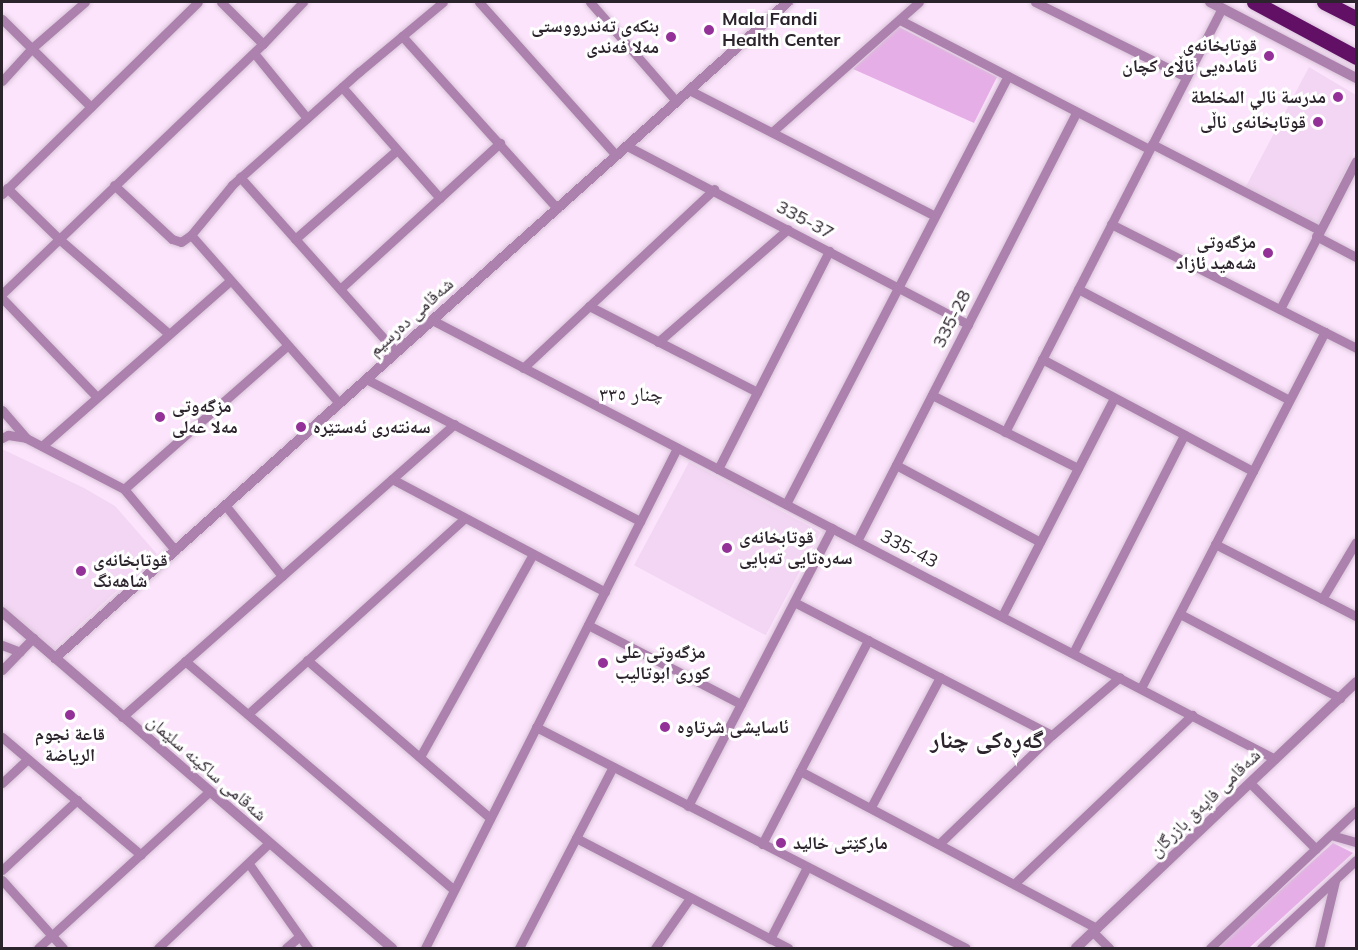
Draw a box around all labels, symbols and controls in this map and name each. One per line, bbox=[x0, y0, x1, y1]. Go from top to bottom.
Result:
place label: Mala Fandi Health Center bbox=[722, 9, 840, 52]
place label: بنکەی تەندرووستی مەلا فەندی bbox=[531, 16, 659, 58]
marker: Mala Fandi Health Center bbox=[700, 21, 718, 39]
marker: بنکەی تەندرووستی مەلا فەندی bbox=[664, 30, 678, 44]
place label: قوتابخانەی ئامادەیی ئاڵای کچان bbox=[1122, 35, 1257, 78]
marker: قوتابخانەی ئامادەیی ئاڵای کچان bbox=[1262, 49, 1276, 63]
place label: مدرسة نالي المخلطة bbox=[1191, 86, 1326, 108]
marker: مدرسة نالي المخلطة bbox=[1331, 90, 1345, 104]
place label: قوتابخانەی ناڵی bbox=[1200, 111, 1306, 133]
marker: قوتابخانەی ناڵی bbox=[1311, 115, 1325, 129]
street label: 335-37 bbox=[773, 196, 837, 244]
place label: مزگەوتی شەهید ئازاد bbox=[1176, 232, 1256, 274]
marker: مزگەوتی شەهید ئازاد bbox=[1261, 246, 1275, 260]
street label: شەقامی دەرسیم bbox=[364, 273, 458, 361]
street label: 335-28 bbox=[928, 287, 976, 351]
district label: چنار ٣٣٥ bbox=[599, 381, 663, 405]
place label: مزگەوتی مەلا عەلی bbox=[172, 396, 238, 438]
marker: مزگەوتی مەلا عەلی bbox=[153, 410, 167, 424]
place label: سەنتەری ئەستێرە bbox=[313, 416, 431, 438]
marker: سەنتەری ئەستێرە bbox=[294, 420, 308, 434]
street label: 335-43 bbox=[877, 525, 941, 573]
place label: قوتابخانەی سەرەتایی تەبایی bbox=[739, 527, 853, 570]
marker: قوتابخانەی سەرەتایی تەبایی bbox=[720, 541, 734, 555]
place label: قوتابخانەى شاهەنگ bbox=[93, 550, 168, 592]
marker: قوتابخانەى شاهەنگ bbox=[74, 564, 88, 578]
place label: مزگەوتی علی کوری ابوتالیب bbox=[615, 642, 710, 684]
marker: مزگەوتی علی کوری ابوتالیب bbox=[596, 656, 610, 670]
marker: قاعة نجوم الرياضة bbox=[63, 708, 77, 722]
street label: شەقامی ساکینە سلێمان bbox=[143, 710, 271, 826]
place label: ئاسایشی شرتاوە bbox=[677, 716, 789, 738]
marker: ئاسایشی شرتاوە bbox=[658, 720, 672, 734]
place label: قاعة نجوم الرياضة bbox=[35, 724, 105, 766]
district label: گەڕەکی چنار bbox=[930, 726, 1044, 754]
street label: شەقامی فایەق بازرگان bbox=[1145, 744, 1265, 862]
place label: مارکێتی خالید bbox=[793, 832, 888, 854]
marker: مارکێتی خالید bbox=[774, 836, 788, 850]

